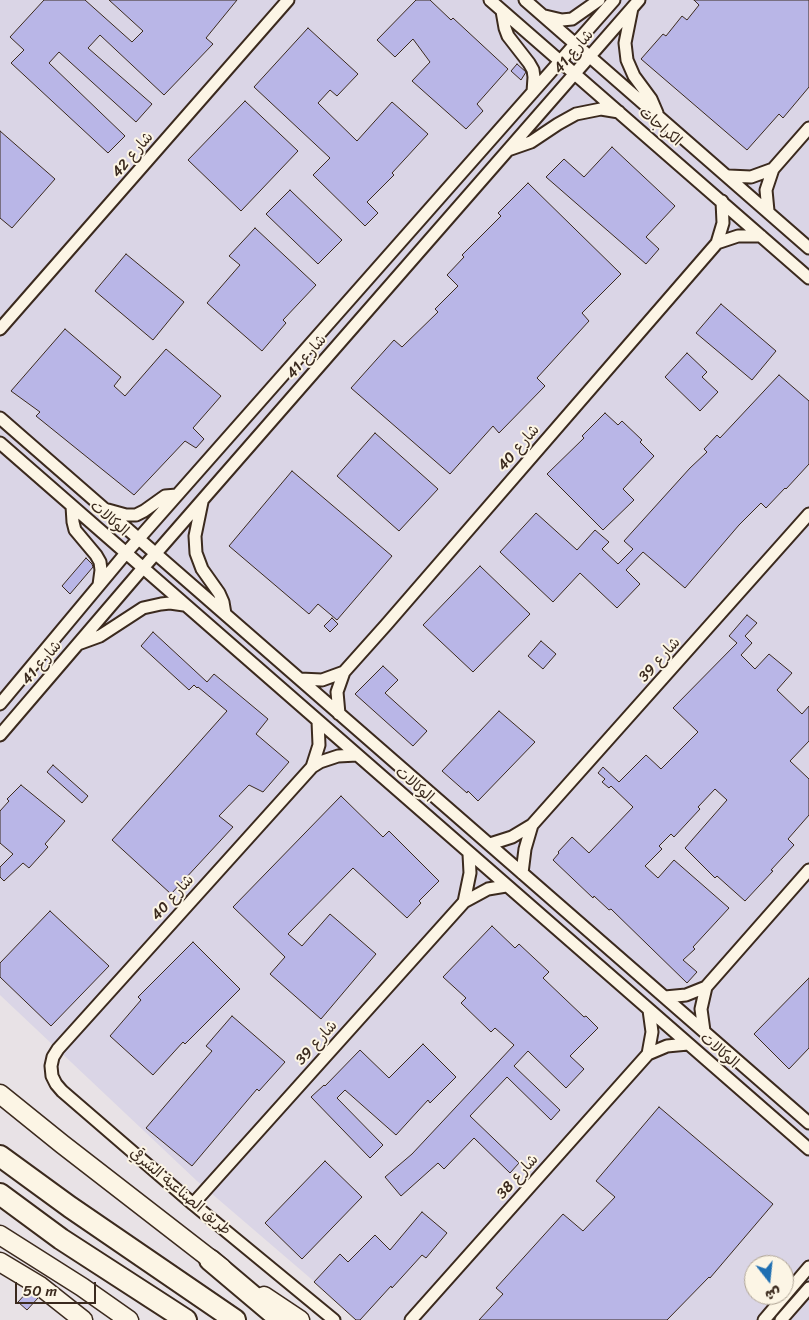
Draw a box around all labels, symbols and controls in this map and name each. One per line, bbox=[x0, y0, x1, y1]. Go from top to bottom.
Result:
street label: شارع 41 bbox=[550, 26, 598, 78]
street label: الكراجات bbox=[635, 104, 685, 150]
street label: شارع 42 bbox=[108, 129, 158, 181]
street label: شارع 41 bbox=[283, 331, 331, 383]
street label: شارع 40 bbox=[494, 421, 544, 475]
street label: الوكالات bbox=[86, 497, 132, 541]
street label: شارع 39 bbox=[635, 634, 685, 686]
street label: شارع 41 bbox=[18, 637, 66, 689]
street label: الوكالات bbox=[391, 763, 437, 807]
street label: شارع 40 bbox=[148, 871, 198, 925]
street label: شارع 39 bbox=[292, 1017, 342, 1069]
street label: الوكالات bbox=[696, 1029, 742, 1073]
street label: طريق الصناعية الشرقي bbox=[126, 1144, 234, 1240]
street label: شارع 38 bbox=[493, 1151, 543, 1203]
north arrow bbox=[744, 1255, 794, 1305]
scale bar bbox=[18, 1272, 99, 1304]
text: 50 m bbox=[23, 1278, 57, 1304]
text: ش bbox=[762, 1280, 784, 1308]

